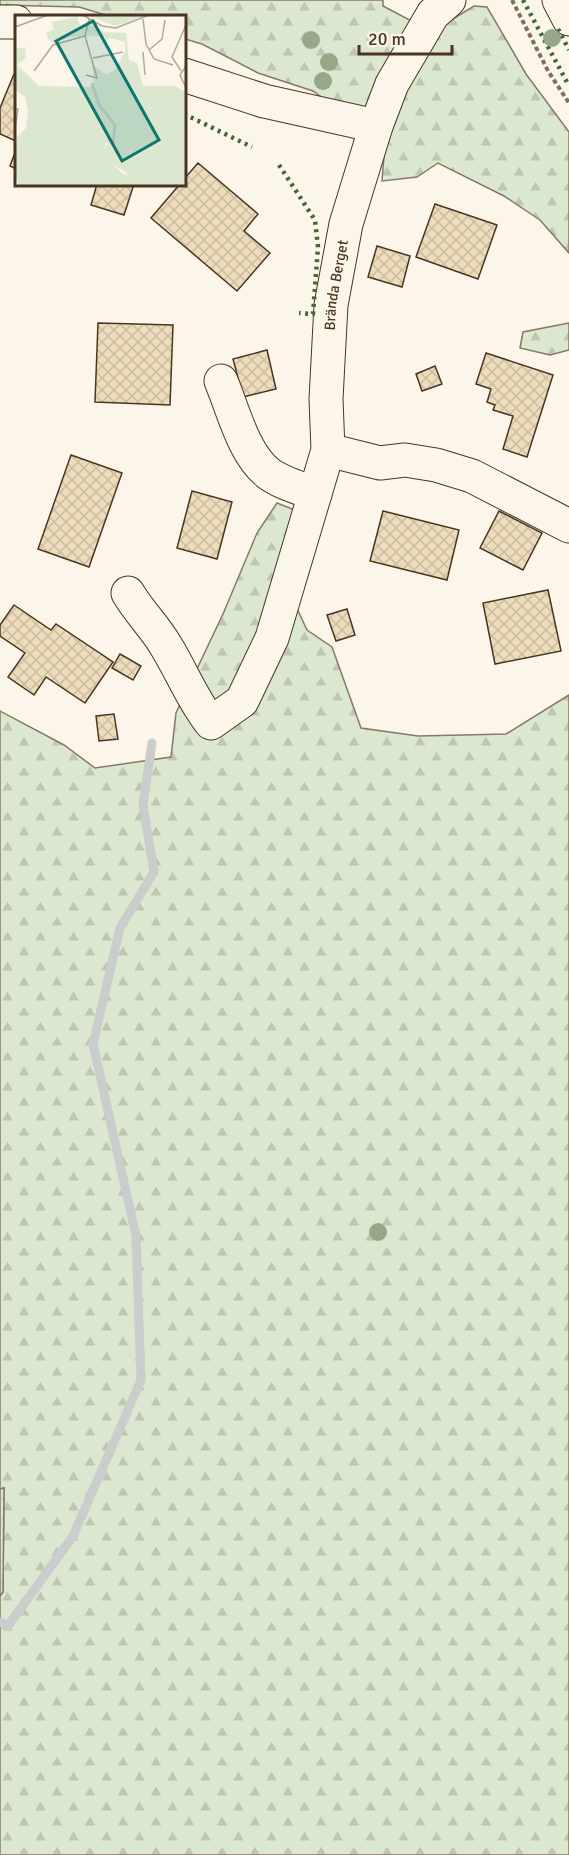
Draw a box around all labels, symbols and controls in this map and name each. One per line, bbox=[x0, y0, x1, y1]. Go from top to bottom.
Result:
inset map bbox=[15, 15, 186, 186]
scale bar bbox=[359, 18, 452, 56]
text: 20 m bbox=[368, 28, 406, 50]
street label: Brända Berget bbox=[321, 238, 352, 331]

